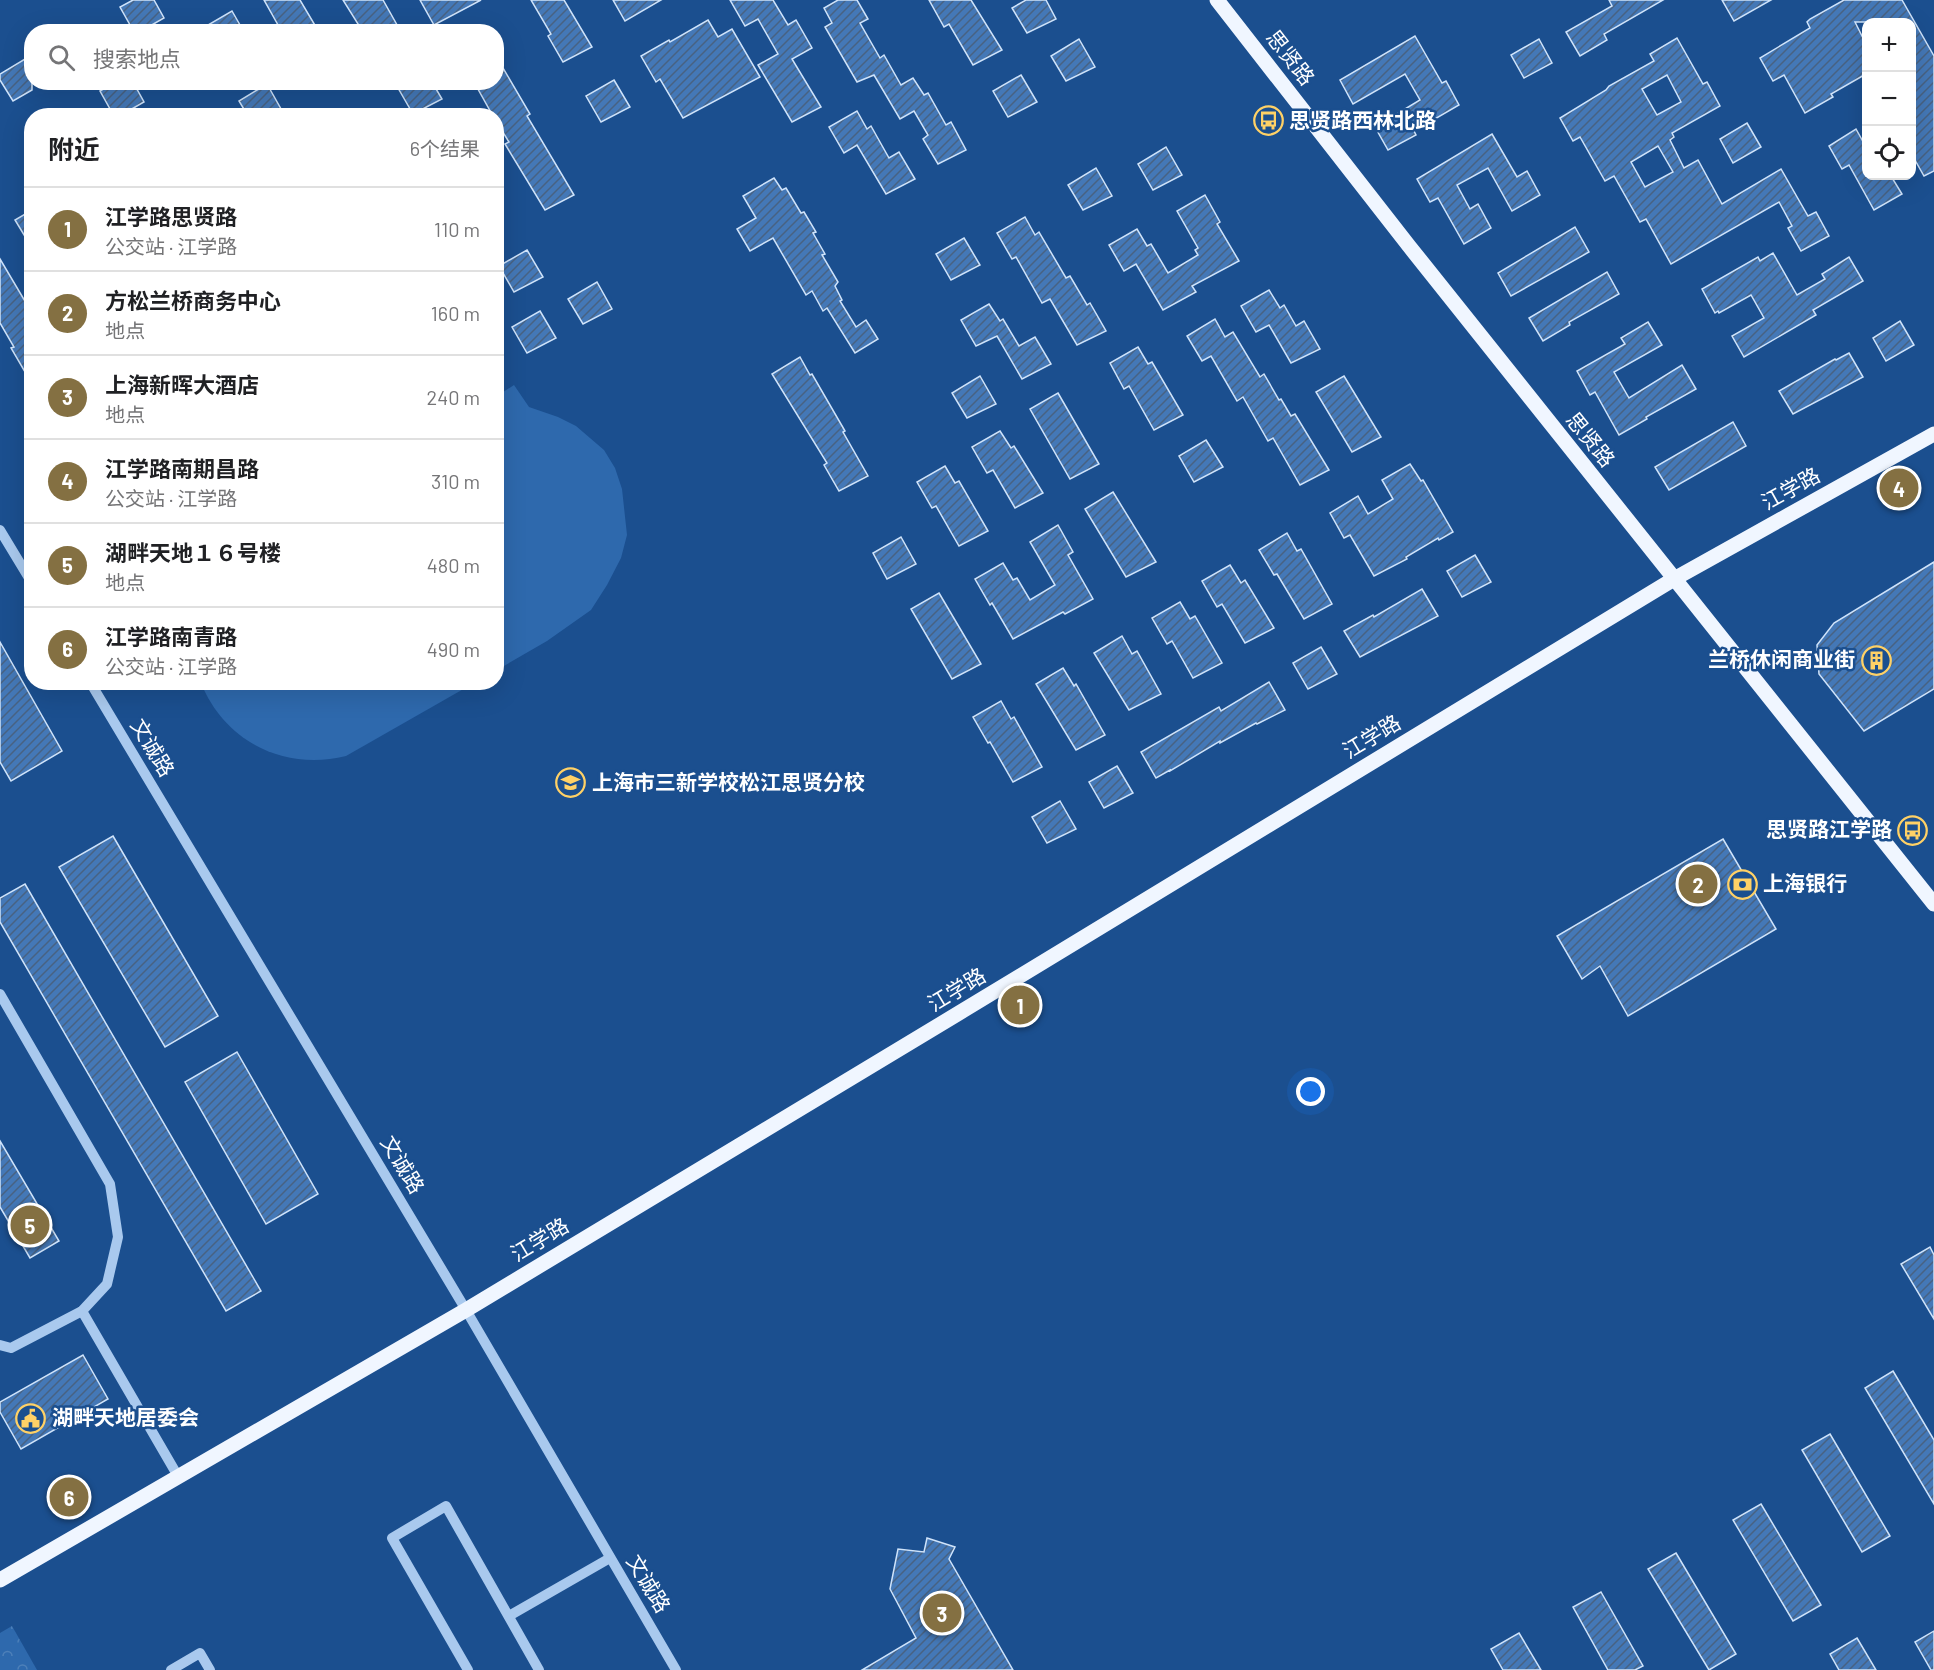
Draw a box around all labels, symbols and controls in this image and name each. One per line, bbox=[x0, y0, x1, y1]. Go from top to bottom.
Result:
map controls bbox=[1862, 18, 1916, 180]
button: + bbox=[1862, 18, 1916, 72]
search box bbox=[24, 24, 504, 90]
street label: 思贤路 bbox=[1262, 25, 1320, 90]
icon: search bbox=[45, 41, 78, 74]
text: 搜索地点 bbox=[93, 45, 181, 71]
button: − bbox=[1862, 72, 1916, 126]
bus stop icon: 思贤路西林北路 bbox=[1252, 105, 1284, 137]
place label: 思贤路西林北路 bbox=[1289, 107, 1436, 132]
button: locate bbox=[1862, 126, 1916, 180]
text: 附近 bbox=[48, 133, 100, 164]
text: 6个结果 bbox=[410, 136, 480, 160]
text: 江学路思贤路 bbox=[105, 203, 237, 229]
text: 1 bbox=[64, 217, 71, 241]
text: 110 m bbox=[434, 217, 480, 241]
text: 公交站 · 江学路 bbox=[105, 234, 237, 258]
text: 方松兰桥商务中心 bbox=[105, 287, 281, 313]
text: 2 bbox=[62, 301, 73, 325]
text: 160 m bbox=[431, 301, 480, 325]
text: 地点 bbox=[105, 318, 145, 342]
text: 上海新晖大酒店 bbox=[105, 371, 259, 397]
text: 3 bbox=[62, 385, 73, 409]
text: 240 m bbox=[426, 385, 480, 409]
text: 地点 bbox=[105, 402, 145, 426]
street label: 思贤路 bbox=[1562, 407, 1621, 471]
text: 江学路南期昌路 bbox=[105, 455, 259, 481]
street label: 江学路 bbox=[1757, 461, 1824, 514]
pin: 4 bbox=[1880, 466, 1918, 510]
text: 4 bbox=[61, 469, 74, 493]
text: 310 m bbox=[431, 469, 480, 493]
text: 公交站 · 江学路 bbox=[105, 486, 237, 510]
text: 湖畔天地１６号楼 bbox=[105, 539, 281, 565]
text: 5 bbox=[62, 553, 73, 577]
text: 480 m bbox=[427, 553, 480, 577]
text: 地点 bbox=[105, 570, 145, 594]
text: 江学路南青路 bbox=[105, 623, 237, 649]
text: 6 bbox=[62, 637, 73, 661]
text: 490 m bbox=[427, 637, 480, 661]
building icon: 兰桥休闲商业街 bbox=[1860, 644, 1892, 676]
place label: 兰桥休闲商业街 bbox=[1708, 646, 1855, 671]
text: 公交站 · 江学路 bbox=[105, 654, 237, 678]
street label: 江学路 bbox=[1338, 709, 1405, 763]
street label: 文诚路 bbox=[126, 714, 180, 781]
school or university icon: 上海市三新学校松江思贤分校 bbox=[555, 767, 587, 799]
place label: 上海市三新学校松江思贤分校 bbox=[592, 769, 865, 794]
bus stop icon: 思贤路江学路 bbox=[1897, 814, 1929, 846]
place label: 思贤路江学路 bbox=[1766, 816, 1892, 841]
pin: 2 bbox=[1678, 862, 1718, 906]
bank icon: 上海银行 bbox=[1726, 868, 1758, 900]
place label: 上海银行 bbox=[1763, 870, 1847, 895]
street label: 江学路 bbox=[923, 962, 990, 1016]
pin: 1 bbox=[1000, 982, 1040, 1028]
your location bbox=[1296, 1077, 1325, 1106]
street label: 文诚路 bbox=[376, 1131, 430, 1198]
pin: 5 bbox=[10, 1202, 50, 1248]
street label: 江学路 bbox=[506, 1212, 573, 1266]
public building icon: 湖畔天地居委会 bbox=[15, 1402, 47, 1434]
place label: 湖畔天地居委会 bbox=[52, 1404, 199, 1429]
pin: 6 bbox=[50, 1474, 88, 1520]
street label: 文诚路 bbox=[622, 1550, 676, 1617]
pin: 3 bbox=[922, 1590, 962, 1636]

